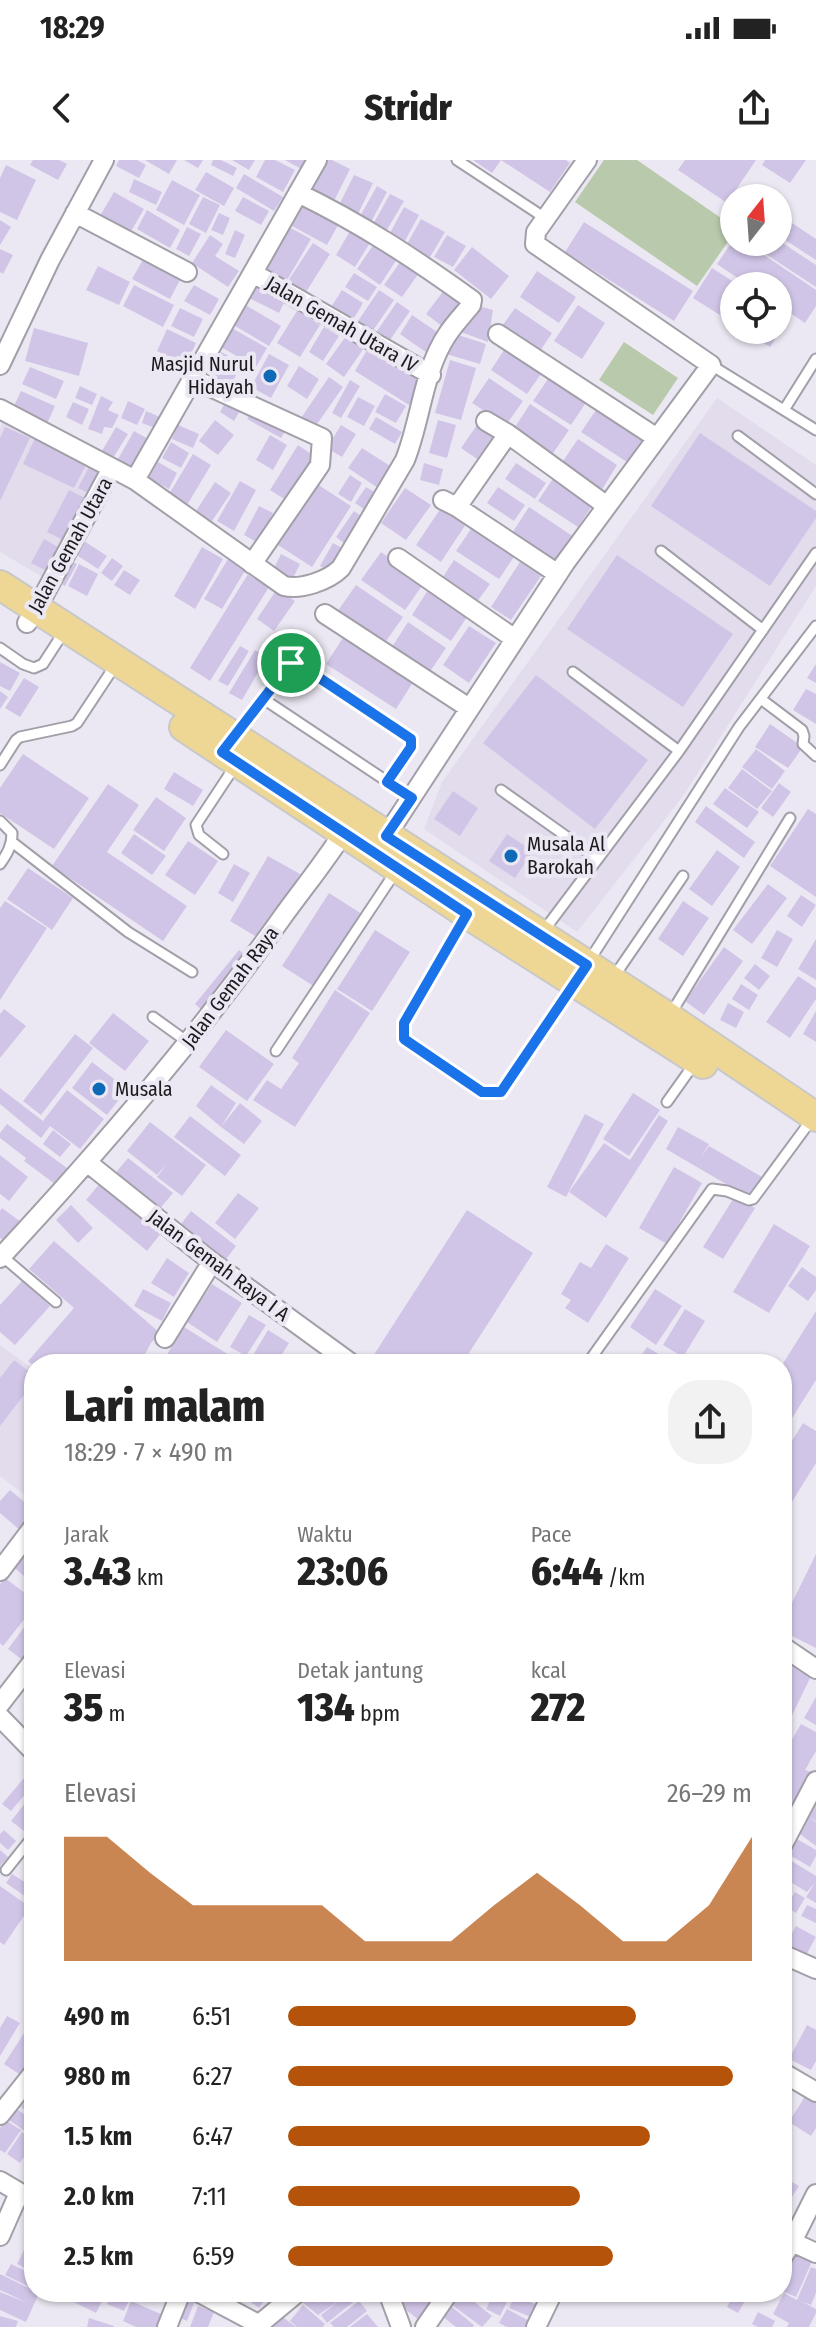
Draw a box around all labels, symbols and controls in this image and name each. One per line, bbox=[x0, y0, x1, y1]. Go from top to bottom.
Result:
text: 18:29 bbox=[40, 10, 105, 46]
icon: back bbox=[40, 86, 84, 130]
text: Stridr bbox=[364, 86, 452, 130]
icon: share bbox=[732, 86, 776, 130]
north arrow bbox=[720, 184, 792, 256]
map controls bbox=[720, 184, 792, 344]
street label: Jalan Gemah Utara IV bbox=[262, 271, 423, 378]
button: locate bbox=[720, 272, 792, 344]
place label: Masjid Nurul Hidayah bbox=[151, 352, 254, 399]
marker: Masjid Nurul Hidayah bbox=[261, 367, 279, 385]
street label: Jalan Gemah Utara bbox=[23, 473, 117, 617]
pin bbox=[257, 629, 325, 697]
icon: arrive bbox=[269, 641, 313, 685]
place label: Musala Al Barokah bbox=[527, 832, 605, 879]
marker: Musala Al Barokah bbox=[502, 847, 520, 865]
street label: Jalan Gemah Raya bbox=[177, 922, 283, 1052]
place label: Musala bbox=[115, 1077, 173, 1101]
marker: Musala bbox=[90, 1080, 108, 1098]
street label: Jalan Gemah Raya I A bbox=[144, 1204, 295, 1326]
text: Lari malam bbox=[64, 1380, 265, 1433]
button: share bbox=[668, 1380, 752, 1464]
text: 18:29 · 7 × 490 m bbox=[64, 1437, 233, 1468]
text: Jarak bbox=[64, 1521, 109, 1548]
text: Waktu bbox=[297, 1521, 353, 1548]
text: Pace bbox=[531, 1521, 572, 1548]
text: 3.43 bbox=[64, 1548, 131, 1596]
text: 23:06 bbox=[297, 1548, 388, 1596]
text: 6:44 bbox=[531, 1548, 603, 1596]
text: km bbox=[131, 1564, 164, 1591]
text: /km bbox=[603, 1564, 646, 1591]
text: Elevasi bbox=[64, 1657, 126, 1684]
text: Detak jantung bbox=[297, 1657, 423, 1684]
text: kcal bbox=[531, 1657, 566, 1684]
text: 35 bbox=[64, 1684, 103, 1732]
text: 134 bbox=[297, 1684, 355, 1732]
text: 272 bbox=[531, 1684, 585, 1732]
text: m bbox=[103, 1700, 125, 1727]
text: bpm bbox=[355, 1700, 400, 1727]
text: Elevasi bbox=[64, 1778, 137, 1809]
text: 26–29 m bbox=[667, 1778, 752, 1809]
text: 490 m bbox=[64, 2001, 130, 2032]
text: 6:51 bbox=[192, 2001, 231, 2032]
text: 980 m bbox=[64, 2061, 131, 2092]
text: 6:27 bbox=[192, 2061, 232, 2092]
text: 1.5 km bbox=[64, 2121, 132, 2152]
text: 6:47 bbox=[192, 2121, 233, 2152]
text: 2.0 km bbox=[64, 2181, 134, 2212]
text: 7:11 bbox=[192, 2181, 227, 2212]
text: 2.5 km bbox=[64, 2241, 134, 2272]
text: 6:59 bbox=[192, 2241, 235, 2272]

